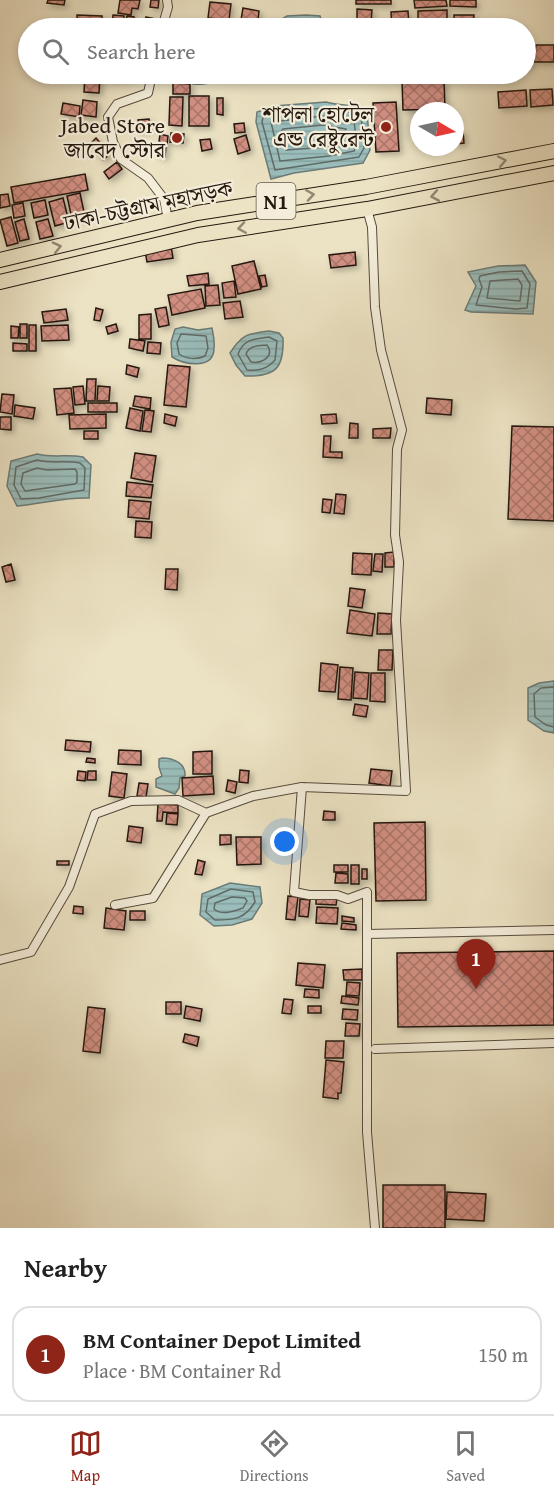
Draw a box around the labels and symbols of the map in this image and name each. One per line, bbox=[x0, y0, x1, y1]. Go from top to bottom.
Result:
place label: শাপলা হোটেল এন্ড রেষ্টুরেন্ট bbox=[262, 98, 375, 155]
north arrow bbox=[410, 102, 464, 156]
place label: Jabed Store জাবেদ স্টোর bbox=[58, 109, 166, 166]
marker: শাপলা হোটেল এন্ড রেষ্টুরেন্ট bbox=[379, 120, 393, 134]
marker: Jabed Store জাবেদ স্টোর bbox=[170, 131, 184, 145]
one-way arrow bbox=[496, 156, 506, 169]
street label: ঢাকা-চট্টগ্রাম মহাসড়ক bbox=[60, 171, 237, 239]
road number: N1 bbox=[256, 183, 296, 219]
one-way arrow bbox=[430, 189, 440, 202]
one-way arrow bbox=[305, 190, 314, 202]
one-way arrow bbox=[238, 221, 248, 234]
one-way arrow bbox=[52, 241, 62, 254]
your location bbox=[270, 827, 299, 856]
pin: 1 bbox=[456, 940, 496, 989]

